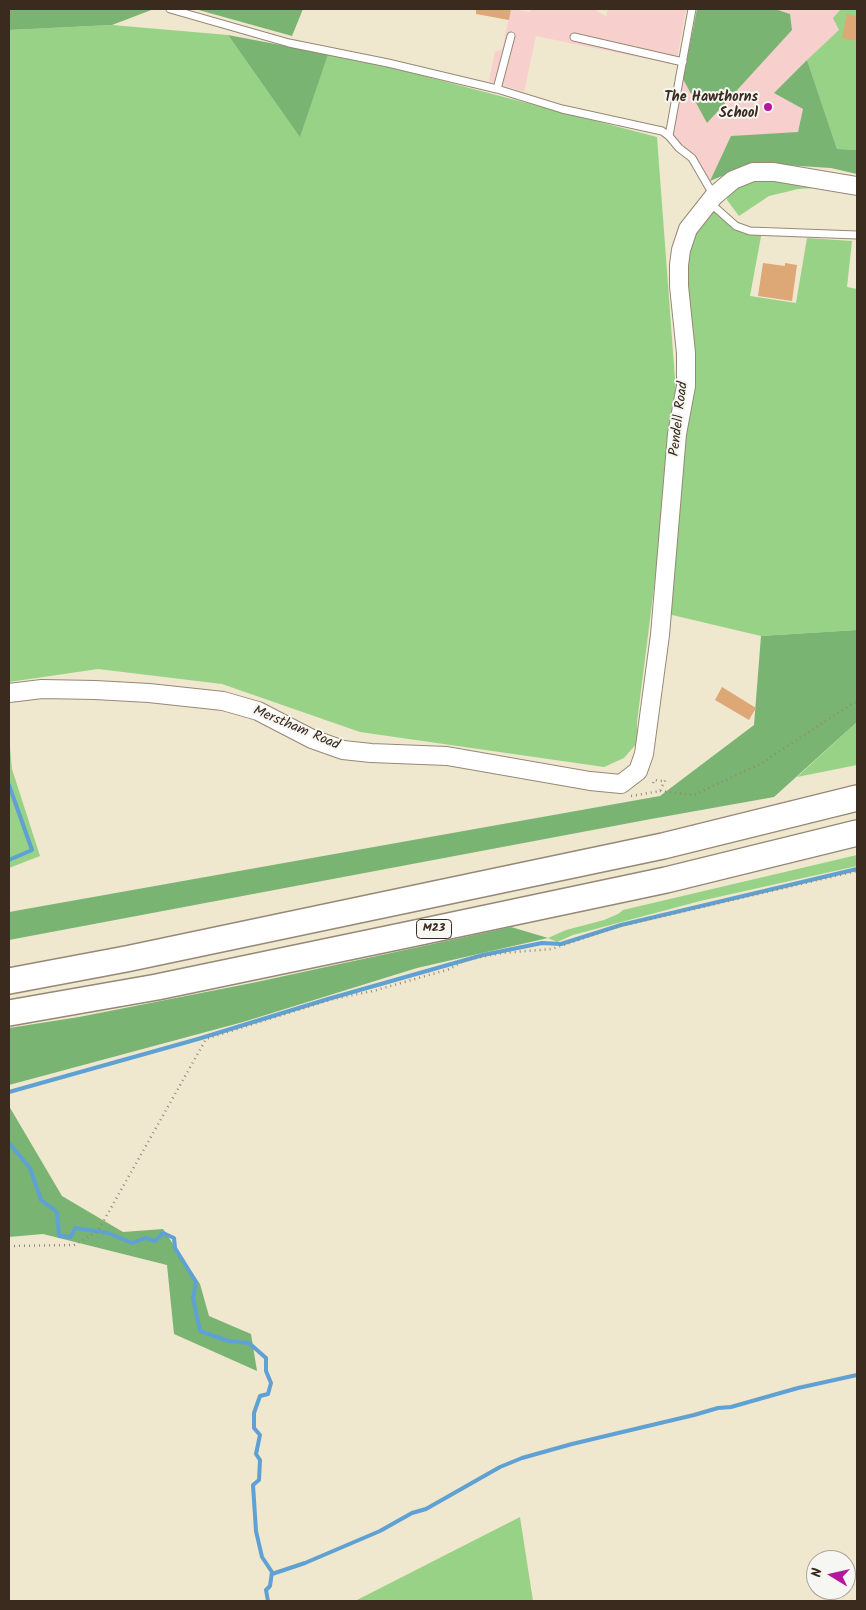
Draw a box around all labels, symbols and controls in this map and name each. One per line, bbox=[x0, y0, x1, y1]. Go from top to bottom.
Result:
place label: The Hawthorns School bbox=[664, 91, 758, 124]
marker: The Hawthorns School bbox=[762, 101, 774, 113]
street label: Pendell Road bbox=[667, 381, 693, 457]
street label: Merstham Road bbox=[250, 703, 342, 755]
road number: M23 bbox=[416, 920, 452, 939]
north arrow bbox=[806, 1550, 856, 1600]
text: N bbox=[806, 1567, 829, 1579]

